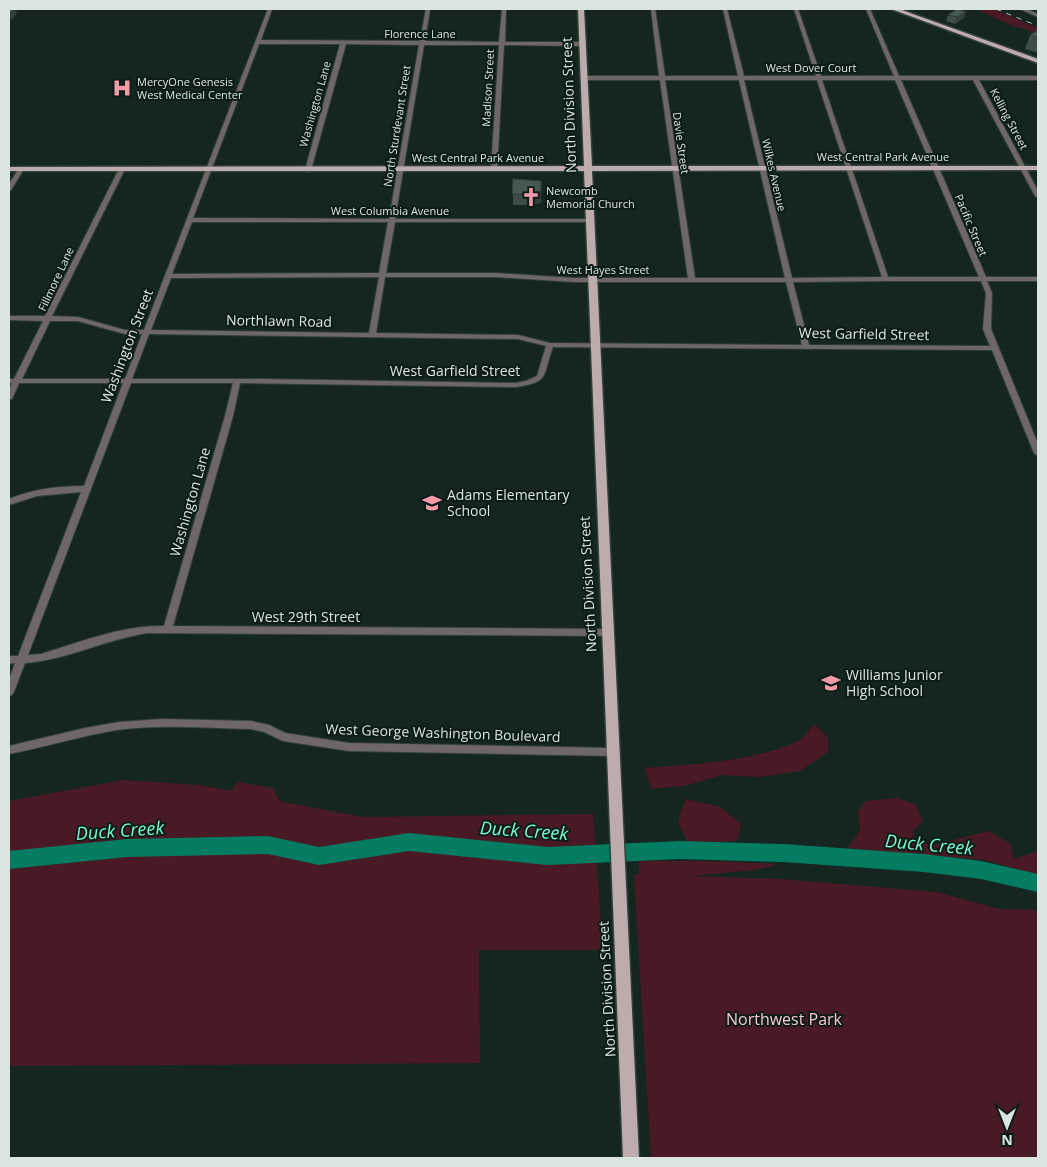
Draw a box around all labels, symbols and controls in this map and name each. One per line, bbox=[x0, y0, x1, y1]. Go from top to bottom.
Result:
street label: Florence Lane bbox=[384, 26, 456, 41]
street label: North Division Street bbox=[557, 37, 580, 173]
street label: Madison Street bbox=[478, 49, 497, 127]
street label: Washington Lane bbox=[295, 59, 334, 149]
street label: West Dover Court bbox=[766, 60, 856, 75]
street label: North Sturdevant Street bbox=[379, 64, 414, 188]
place label: MercyOne Genesis West Medical Center bbox=[137, 74, 243, 102]
hospital icon: MercyOne Genesis West Medical Center bbox=[111, 77, 133, 99]
street label: Kelling Street bbox=[987, 85, 1032, 152]
street label: Davie Street bbox=[670, 111, 693, 175]
street label: Wilkes Avenue bbox=[759, 137, 790, 213]
street label: West Central Park Avenue bbox=[817, 149, 949, 164]
street label: West Central Park Avenue bbox=[412, 150, 544, 165]
place label: Newcomb Memorial Church bbox=[546, 183, 635, 211]
church icon: Newcomb Memorial Church bbox=[520, 186, 542, 208]
street label: Pacific Street bbox=[952, 191, 991, 258]
street label: West Columbia Avenue bbox=[331, 203, 449, 218]
street label: Fillmore Lane bbox=[34, 244, 77, 313]
street label: West Hayes Street bbox=[556, 262, 650, 277]
street label: Washington Street bbox=[96, 286, 157, 405]
street label: Northlawn Road bbox=[226, 310, 332, 331]
street label: West Garfield Street bbox=[798, 323, 930, 344]
street label: West Garfield Street bbox=[390, 361, 520, 380]
street label: Washington Lane bbox=[165, 445, 214, 559]
place label: Adams Elementary School bbox=[447, 485, 571, 520]
school or university icon: Adams Elementary School bbox=[421, 492, 443, 514]
street label: North Division Street bbox=[574, 516, 601, 652]
street label: West 29th Street bbox=[252, 607, 360, 626]
place label: Williams Junior High School bbox=[846, 665, 943, 700]
school or university icon: Williams Junior High School bbox=[820, 672, 842, 694]
street label: West George Washington Boulevard bbox=[325, 719, 561, 746]
water label: Duck Creek bbox=[75, 815, 166, 845]
water label: Duck Creek bbox=[479, 815, 570, 845]
water label: Duck Creek bbox=[884, 828, 975, 860]
street label: North Division Street bbox=[593, 921, 620, 1057]
park label: Northwest Park bbox=[726, 1008, 843, 1030]
north arrow bbox=[982, 1102, 1032, 1152]
text: N bbox=[1001, 1131, 1013, 1150]

